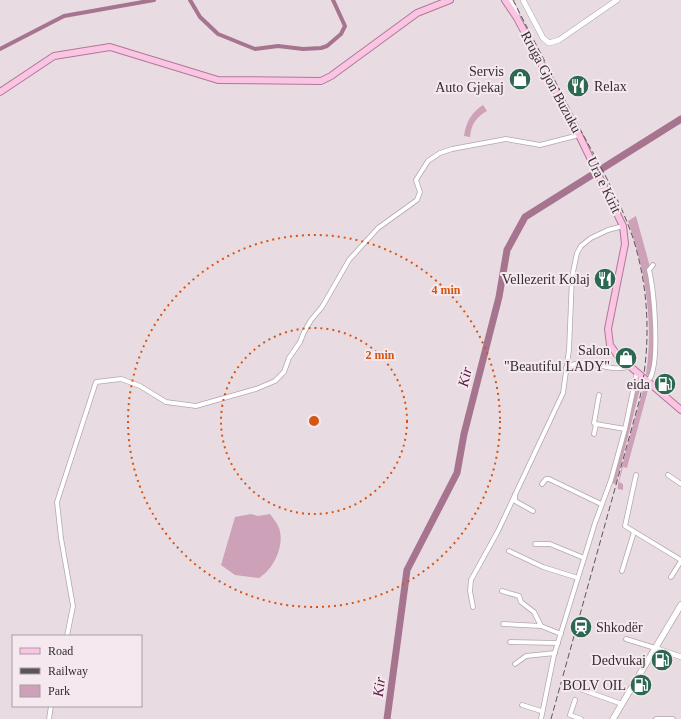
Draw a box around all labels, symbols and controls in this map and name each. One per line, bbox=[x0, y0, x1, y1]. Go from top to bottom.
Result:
street label: Rruga Gjon Buzuku bbox=[518, 29, 584, 135]
place label: Servis Auto Gjekaj bbox=[435, 64, 504, 95]
shop icon: Servis Auto Gjekaj bbox=[507, 66, 533, 92]
restaurant icon: Relax bbox=[565, 73, 591, 99]
place label: Relax bbox=[594, 79, 627, 94]
street label: Ura e Kirit bbox=[584, 154, 624, 216]
restaurant icon: Vellezerit Kolaj bbox=[592, 266, 618, 292]
place label: Vellezerit Kolaj bbox=[502, 272, 590, 287]
text: 4 min bbox=[431, 283, 461, 297]
place label: Salon "Beautiful LADY" bbox=[504, 343, 610, 374]
shop icon: Salon "Beautiful LADY" bbox=[613, 345, 639, 371]
text: 2 min bbox=[365, 348, 395, 362]
water label: Kir bbox=[455, 365, 475, 390]
fuel station icon: eida bbox=[652, 371, 678, 397]
place label: eida bbox=[627, 377, 651, 392]
centre of rings bbox=[307, 414, 321, 428]
station icon: Shkodër bbox=[568, 614, 594, 640]
place label: Shkodër bbox=[596, 620, 643, 635]
legend bbox=[12, 635, 142, 707]
text: Road bbox=[48, 644, 73, 658]
fuel station icon: Dedvukaj bbox=[649, 647, 675, 673]
place label: Dedvukaj bbox=[592, 653, 646, 668]
text: Railway bbox=[48, 664, 88, 678]
fuel station icon: BOLV OIL bbox=[628, 672, 654, 698]
water label: Kir bbox=[370, 676, 388, 699]
place label: BOLV OIL bbox=[563, 678, 626, 693]
text: Park bbox=[48, 684, 70, 698]

